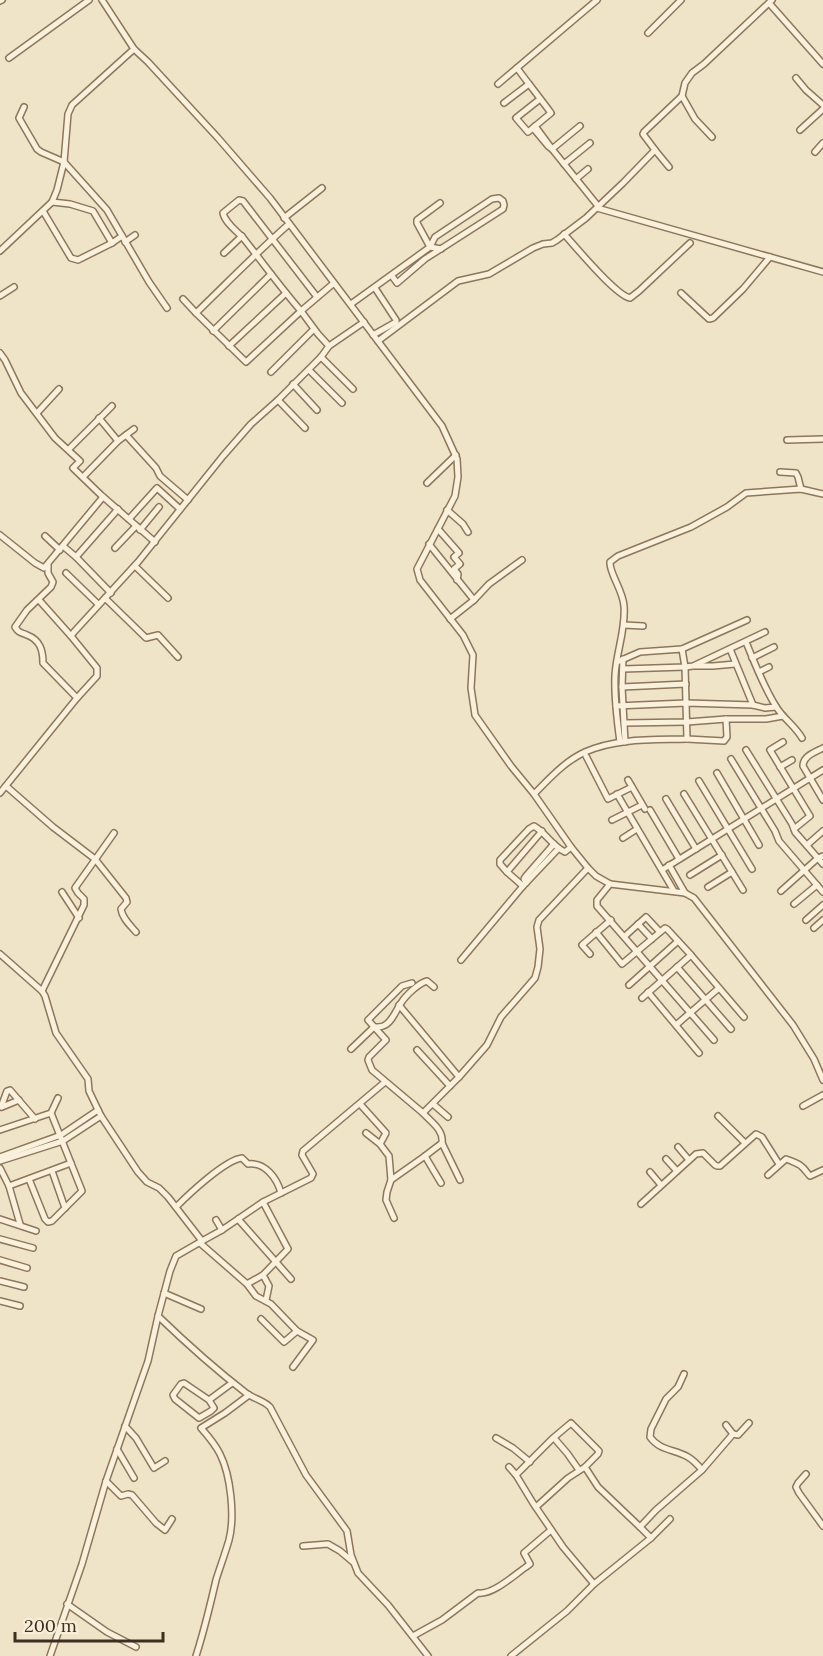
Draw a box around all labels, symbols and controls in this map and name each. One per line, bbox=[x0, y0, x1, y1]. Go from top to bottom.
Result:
scale bar bbox=[15, 1605, 164, 1643]
text: 200 m bbox=[24, 1614, 77, 1637]

